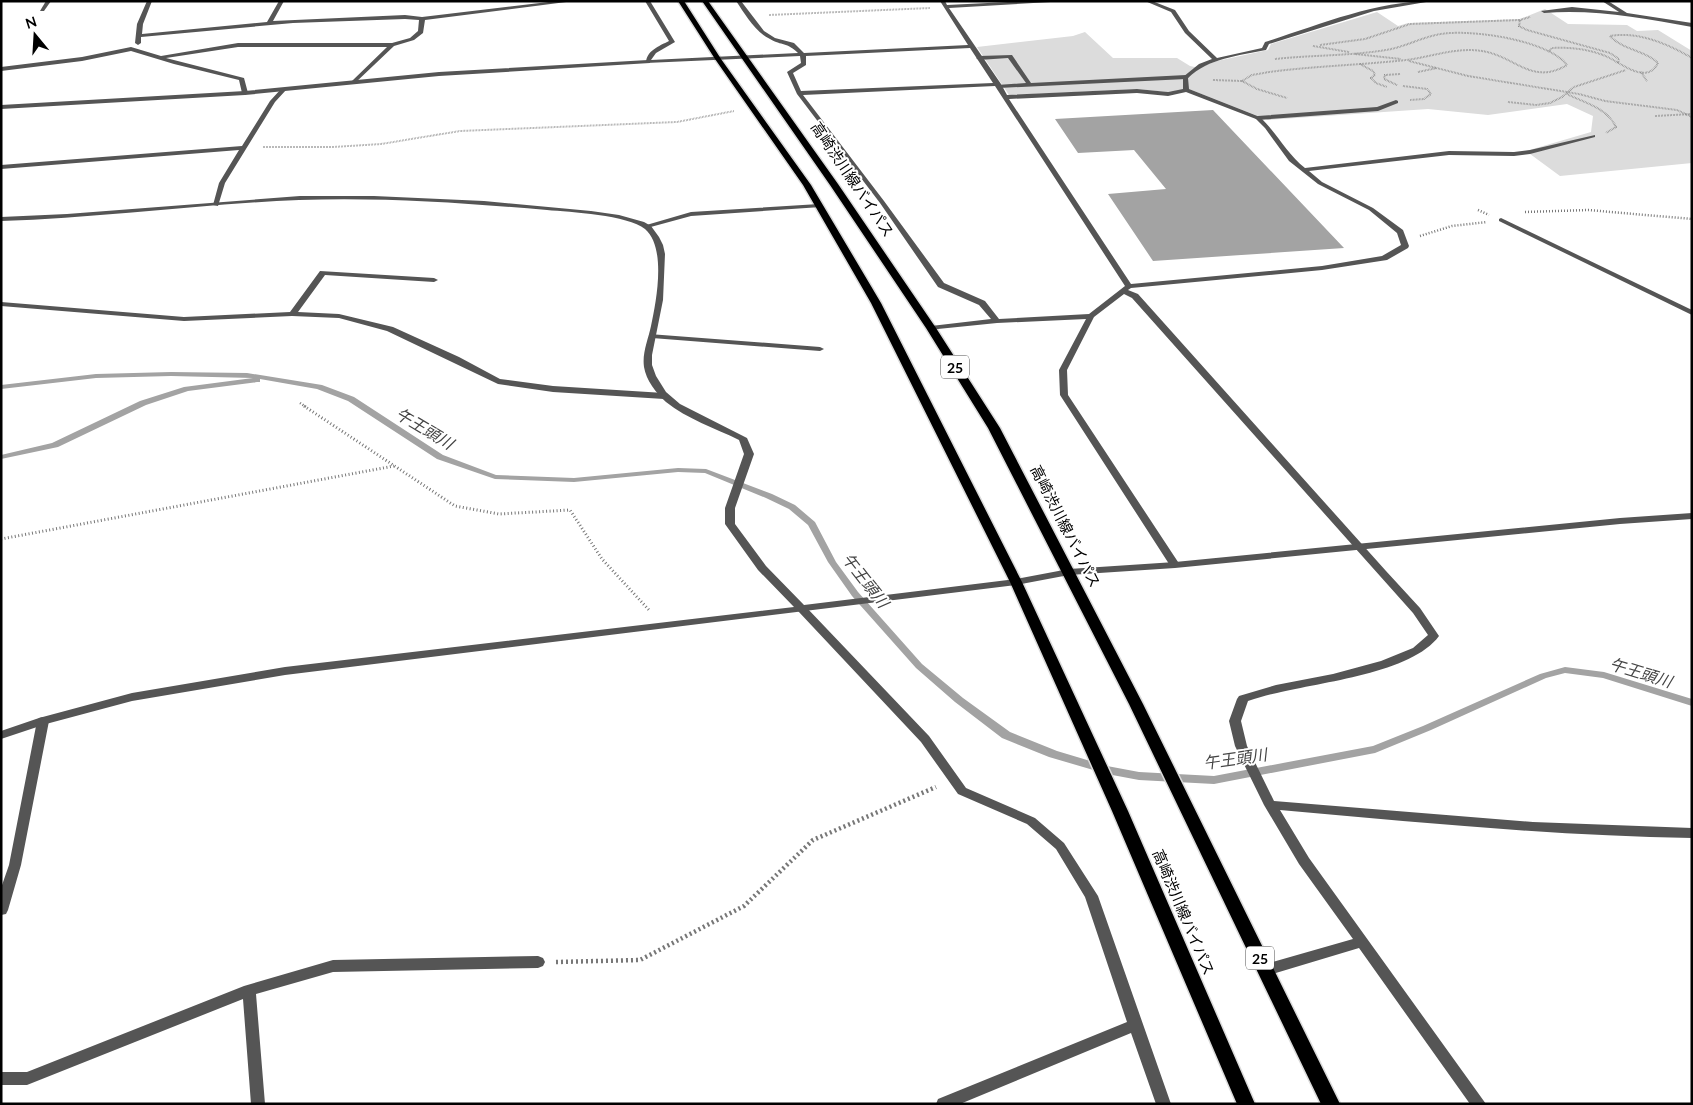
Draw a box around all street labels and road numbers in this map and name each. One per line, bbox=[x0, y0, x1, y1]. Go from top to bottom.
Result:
street label: 高崎渋川線バイパス bbox=[808, 118, 898, 240]
road number: 25 bbox=[941, 356, 969, 378]
street label: 高崎渋川線バイパス bbox=[1027, 462, 1105, 590]
street label: 高崎渋川線バイパス bbox=[1149, 846, 1219, 978]
road number: 25 bbox=[1246, 946, 1274, 970]

